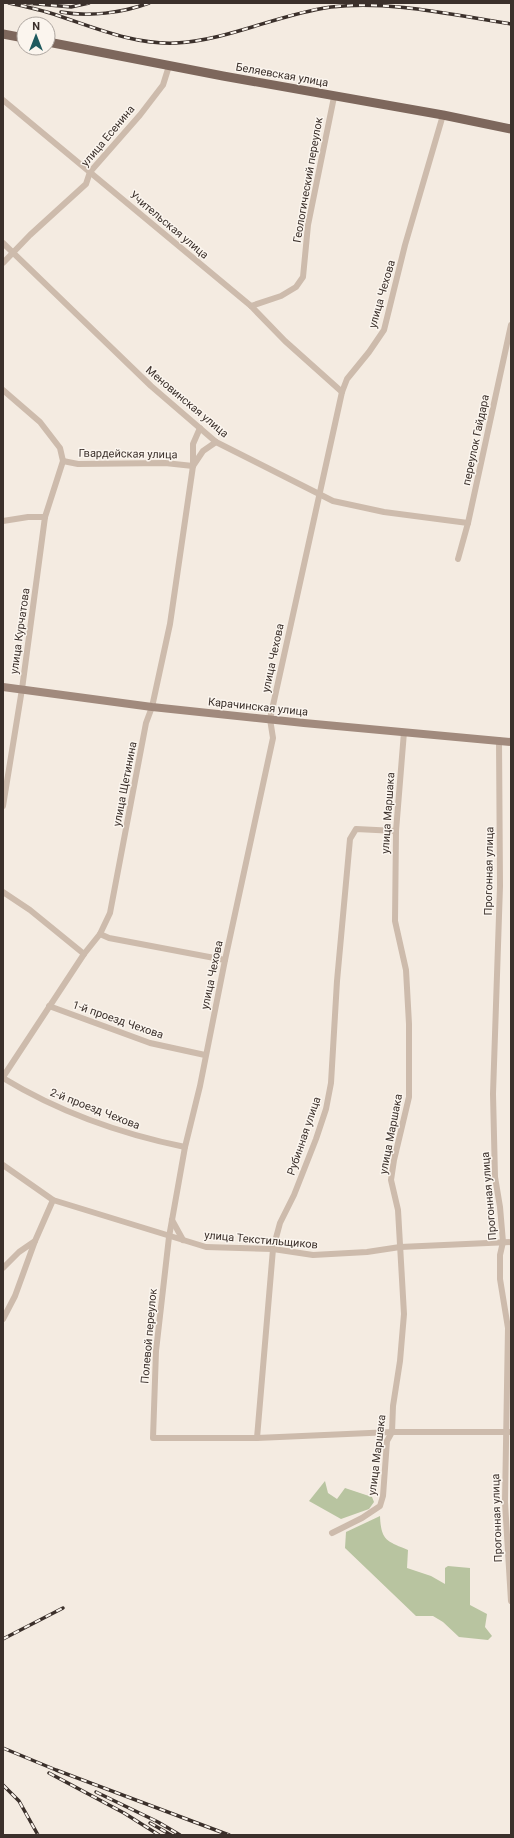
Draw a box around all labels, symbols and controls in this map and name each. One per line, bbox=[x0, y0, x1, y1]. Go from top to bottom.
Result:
north arrow bbox=[16, 16, 56, 56]
text: N bbox=[32, 20, 40, 33]
street label: Беляевская улица bbox=[235, 60, 329, 90]
street label: улица Есенина bbox=[79, 103, 137, 169]
street label: Геологический переулок bbox=[291, 116, 325, 244]
street label: Учительская улица bbox=[127, 188, 211, 262]
street label: улица Чехова bbox=[366, 258, 398, 330]
street label: Меновинская улица bbox=[143, 364, 231, 440]
street label: переулок Гайдара bbox=[460, 393, 492, 487]
street label: Гвардейская улица bbox=[78, 447, 178, 461]
street label: улица Курчатова bbox=[8, 587, 32, 675]
street label: улица Чехова bbox=[259, 622, 287, 694]
street label: Карачинская улица bbox=[207, 695, 309, 719]
street label: улица Щетинина bbox=[110, 741, 140, 827]
street label: улица Маршака bbox=[379, 772, 397, 854]
street label: Прогонная улица bbox=[482, 827, 496, 915]
street label: улица Чехова bbox=[198, 939, 226, 1011]
street label: 1-й проезд Чехова bbox=[71, 998, 165, 1042]
street label: 2-й проезд Чехова bbox=[48, 1086, 142, 1132]
street label: улица Маршака bbox=[377, 1093, 405, 1175]
street label: Рубинная улица bbox=[284, 1095, 324, 1177]
street label: Прогонная улица bbox=[479, 1151, 499, 1241]
street label: улица Текстильщиков bbox=[204, 1229, 318, 1251]
street label: Полевой переулок bbox=[138, 1288, 160, 1384]
street label: улица Маршака bbox=[366, 1414, 388, 1496]
street label: Прогонная улица bbox=[489, 1473, 505, 1563]

